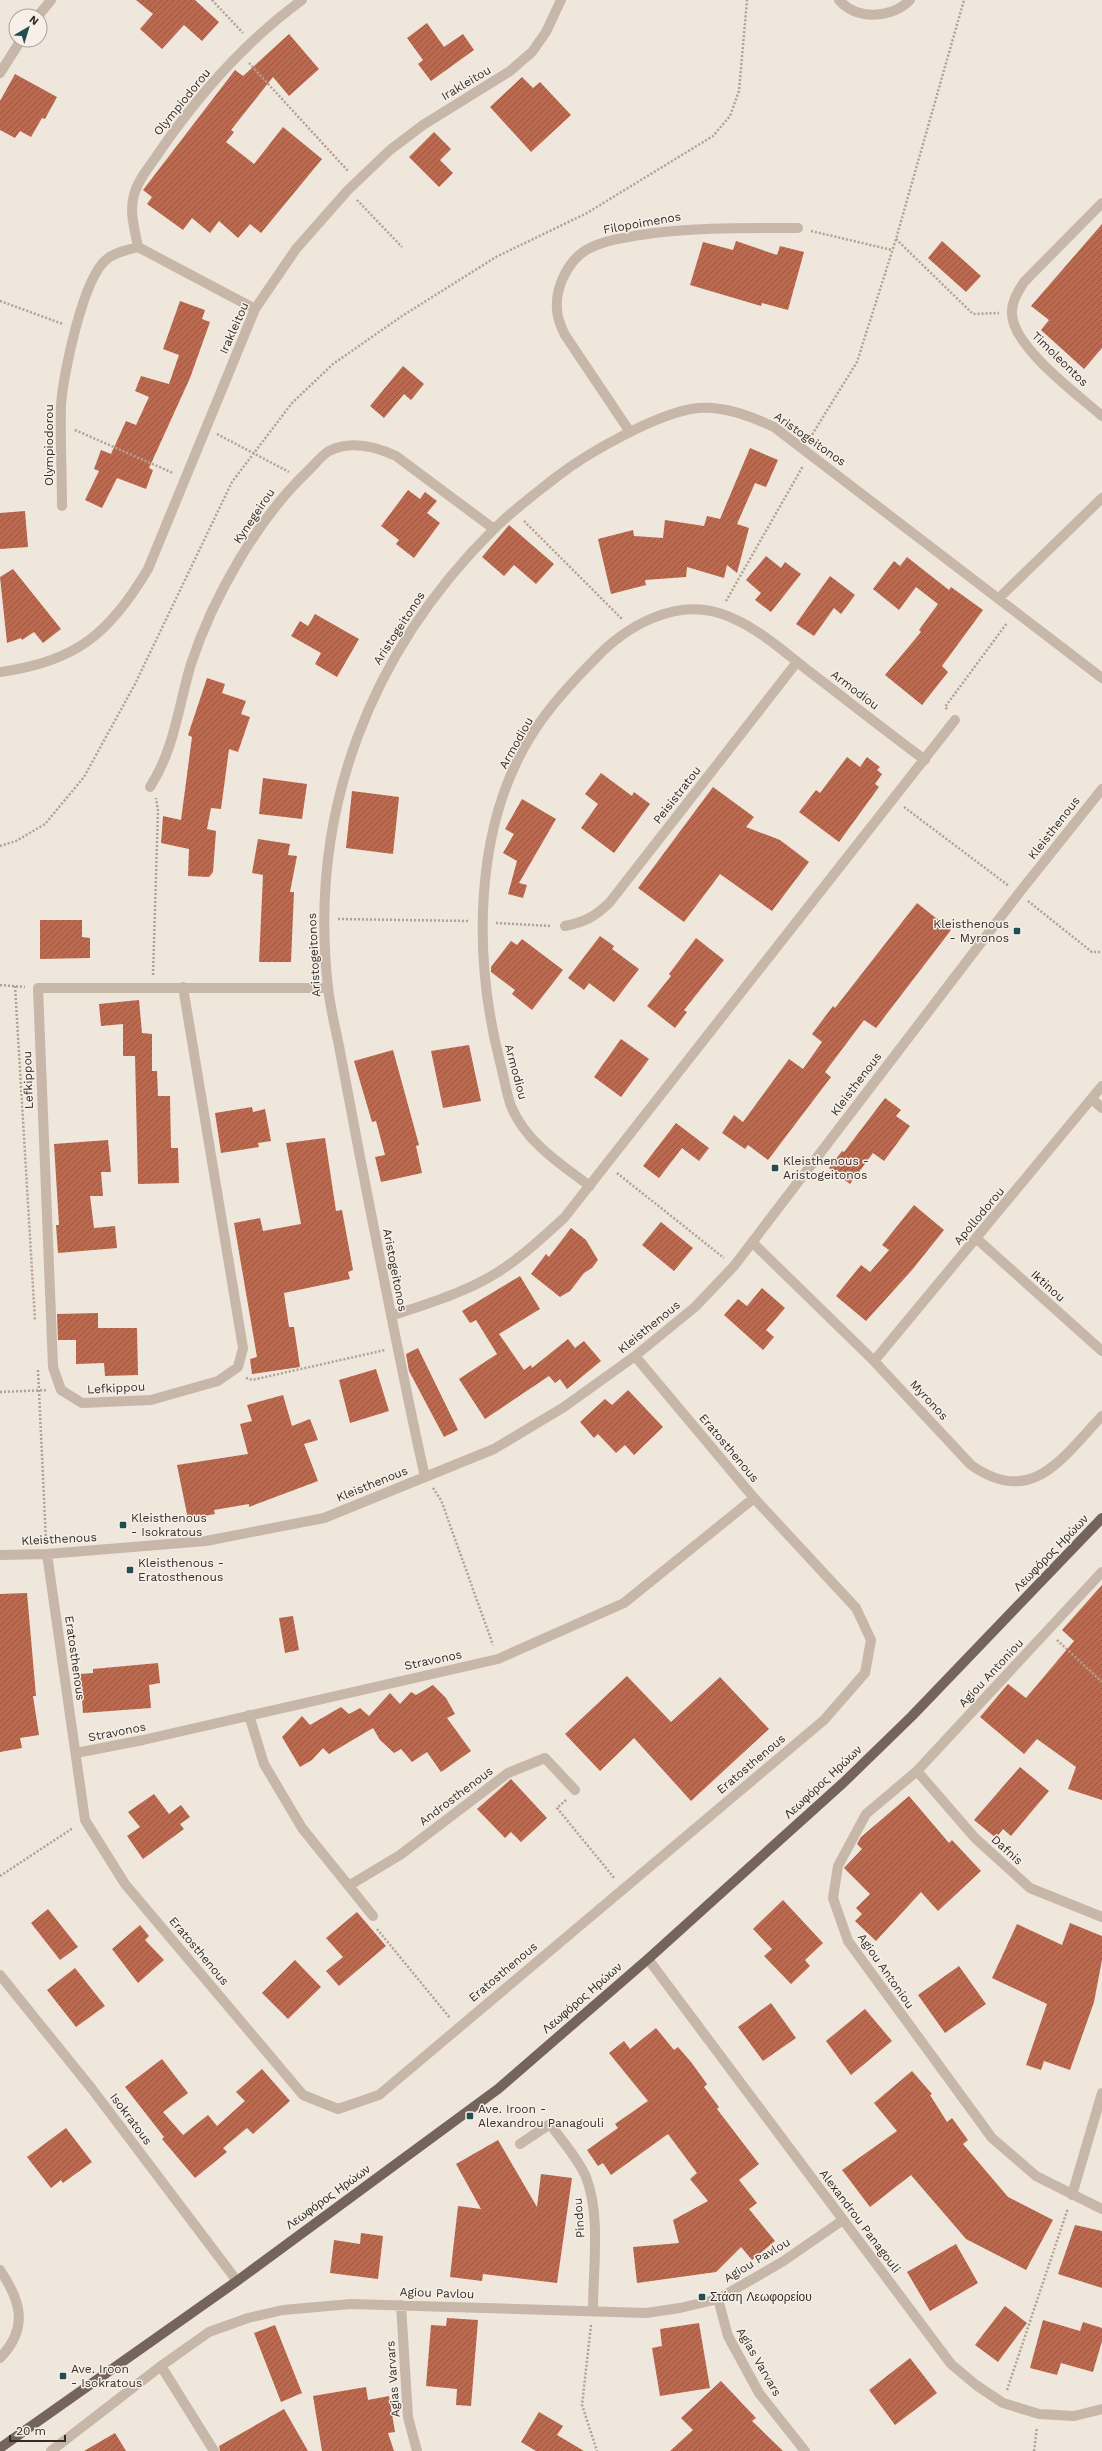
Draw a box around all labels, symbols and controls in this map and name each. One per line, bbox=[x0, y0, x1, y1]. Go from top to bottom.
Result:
north arrow bbox=[8, 8, 48, 48]
text: N bbox=[27, 13, 41, 28]
street label: Irakleitou bbox=[439, 63, 493, 103]
street label: Olympiodorou bbox=[151, 66, 213, 138]
street label: Filopoimenos bbox=[602, 209, 682, 237]
street label: Irakleitou bbox=[216, 300, 252, 356]
street label: Timoleontos bbox=[1029, 329, 1091, 389]
street label: Olympiodorou bbox=[42, 404, 56, 486]
street label: Aristogeitonos bbox=[771, 409, 849, 469]
street label: Kynegeirou bbox=[230, 486, 278, 546]
street label: Aristogeitonos bbox=[370, 589, 428, 667]
street label: Armodiou bbox=[828, 667, 882, 713]
street label: Armodiou bbox=[496, 715, 536, 771]
street label: Peisistratou bbox=[650, 763, 704, 827]
street label: Kleisthenous bbox=[1025, 794, 1083, 862]
street label: Aristogeitonos bbox=[305, 913, 323, 997]
place label: Kleisthenous - Myronos bbox=[933, 917, 1009, 945]
marker: Kleisthenous - Myronos bbox=[1012, 926, 1022, 936]
street label: Armodiou bbox=[502, 1043, 530, 1101]
street label: Kleisthenous bbox=[828, 1050, 884, 1118]
street label: Lefkippou bbox=[20, 1051, 36, 1109]
place label: Kleisthenous - Aristogeitonos bbox=[783, 1154, 869, 1182]
marker: Kleisthenous - Aristogeitonos bbox=[770, 1163, 780, 1173]
street label: Apollodorou bbox=[951, 1184, 1007, 1248]
street label: Aristogeitonos bbox=[380, 1227, 410, 1313]
street label: Iktinou bbox=[1028, 1267, 1068, 1305]
street label: Kleisthenous bbox=[615, 1298, 683, 1356]
street label: Myronos bbox=[907, 1377, 951, 1423]
street label: Lefkippou bbox=[87, 1379, 145, 1397]
street label: Eratosthenous bbox=[696, 1411, 762, 1485]
street label: Kleisthenous bbox=[334, 1463, 410, 1505]
place label: Kleisthenous - Isokratous bbox=[131, 1511, 207, 1539]
street label: Λεωφόρος Ηρώων bbox=[1011, 1512, 1091, 1594]
marker: Kleisthenous - Isokratous bbox=[118, 1520, 128, 1530]
street label: Kleisthenous bbox=[21, 1530, 97, 1548]
place label: Kleisthenous - Eratosthenous bbox=[138, 1556, 224, 1584]
marker: Kleisthenous - Eratosthenous bbox=[125, 1565, 135, 1575]
street label: Eratosthenous bbox=[62, 1615, 88, 1701]
street label: Agiou Antoniou bbox=[956, 1636, 1026, 1710]
street label: Stravonos bbox=[403, 1647, 463, 1673]
street label: Stravonos bbox=[87, 1720, 147, 1744]
street label: Eratosthenous bbox=[714, 1731, 788, 1797]
street label: Λεωφόρος Ηρώων bbox=[781, 1743, 865, 1821]
street label: Androsthenous bbox=[416, 1764, 496, 1828]
street label: Dafnis bbox=[989, 1832, 1025, 1868]
street label: Eratosthenous bbox=[166, 1914, 232, 1988]
street label: Agiou Antoniou bbox=[855, 1931, 917, 2011]
street label: Eratosthenous bbox=[466, 1939, 540, 2005]
street label: Λεωφόρος Ηρώων bbox=[539, 1960, 625, 2036]
street label: Isokratous bbox=[107, 2090, 155, 2148]
place label: Ave. Iroon - Alexandrou Panagouli bbox=[478, 2102, 604, 2130]
marker: Ave. Iroon - Alexandrou Panagouli bbox=[465, 2111, 475, 2121]
street label: Λεωφόρος Ηρώων bbox=[283, 2162, 373, 2232]
street label: Alexandrou Panagouli bbox=[817, 2167, 903, 2275]
street label: Pindou bbox=[571, 2198, 587, 2238]
street label: Agiou Pavlou bbox=[721, 2235, 793, 2285]
street label: Agiou Pavlou bbox=[399, 2285, 475, 2301]
place label: Στάση Λεωφορείου bbox=[710, 2290, 812, 2304]
marker: Στάση Λεωφορείου bbox=[697, 2292, 707, 2302]
street label: Agias Varvars bbox=[734, 2325, 784, 2399]
street label: Agias Varvars bbox=[383, 2340, 403, 2418]
place label: Ave. Iroon - Isokratous bbox=[71, 2362, 142, 2390]
marker: Ave. Iroon - Isokratous bbox=[58, 2371, 68, 2381]
scale bar bbox=[10, 2417, 65, 2443]
text: 20 m bbox=[16, 2424, 46, 2438]

